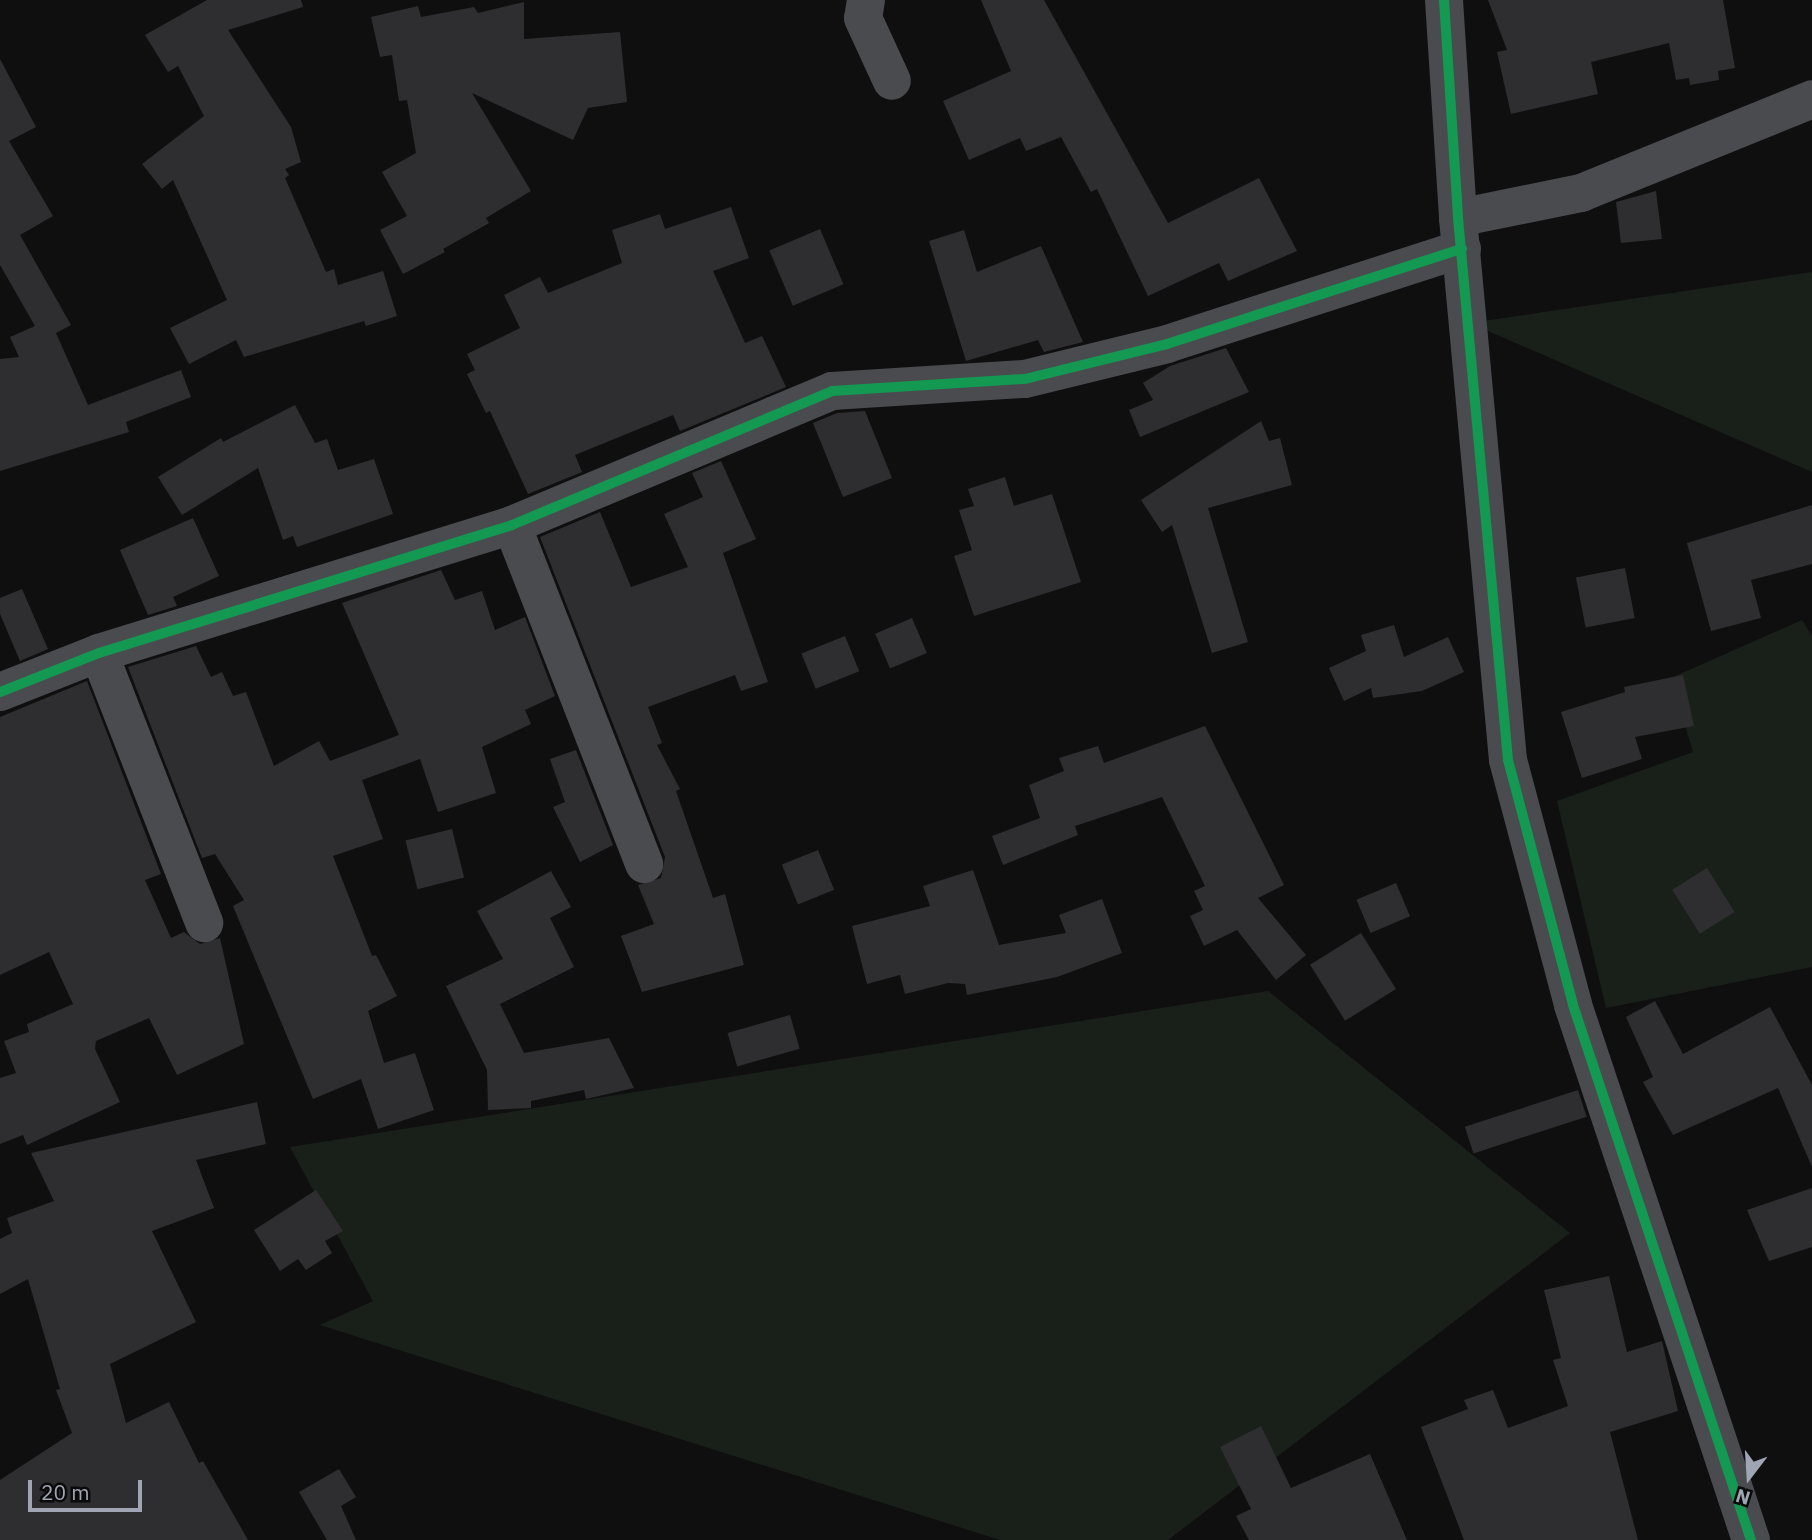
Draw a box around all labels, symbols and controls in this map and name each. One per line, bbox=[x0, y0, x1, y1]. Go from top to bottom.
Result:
north arrow bbox=[1714, 1442, 1784, 1512]
scale bar bbox=[32, 1466, 145, 1510]
text: 20 m bbox=[41, 1478, 90, 1506]
text: N bbox=[1733, 1484, 1753, 1511]

